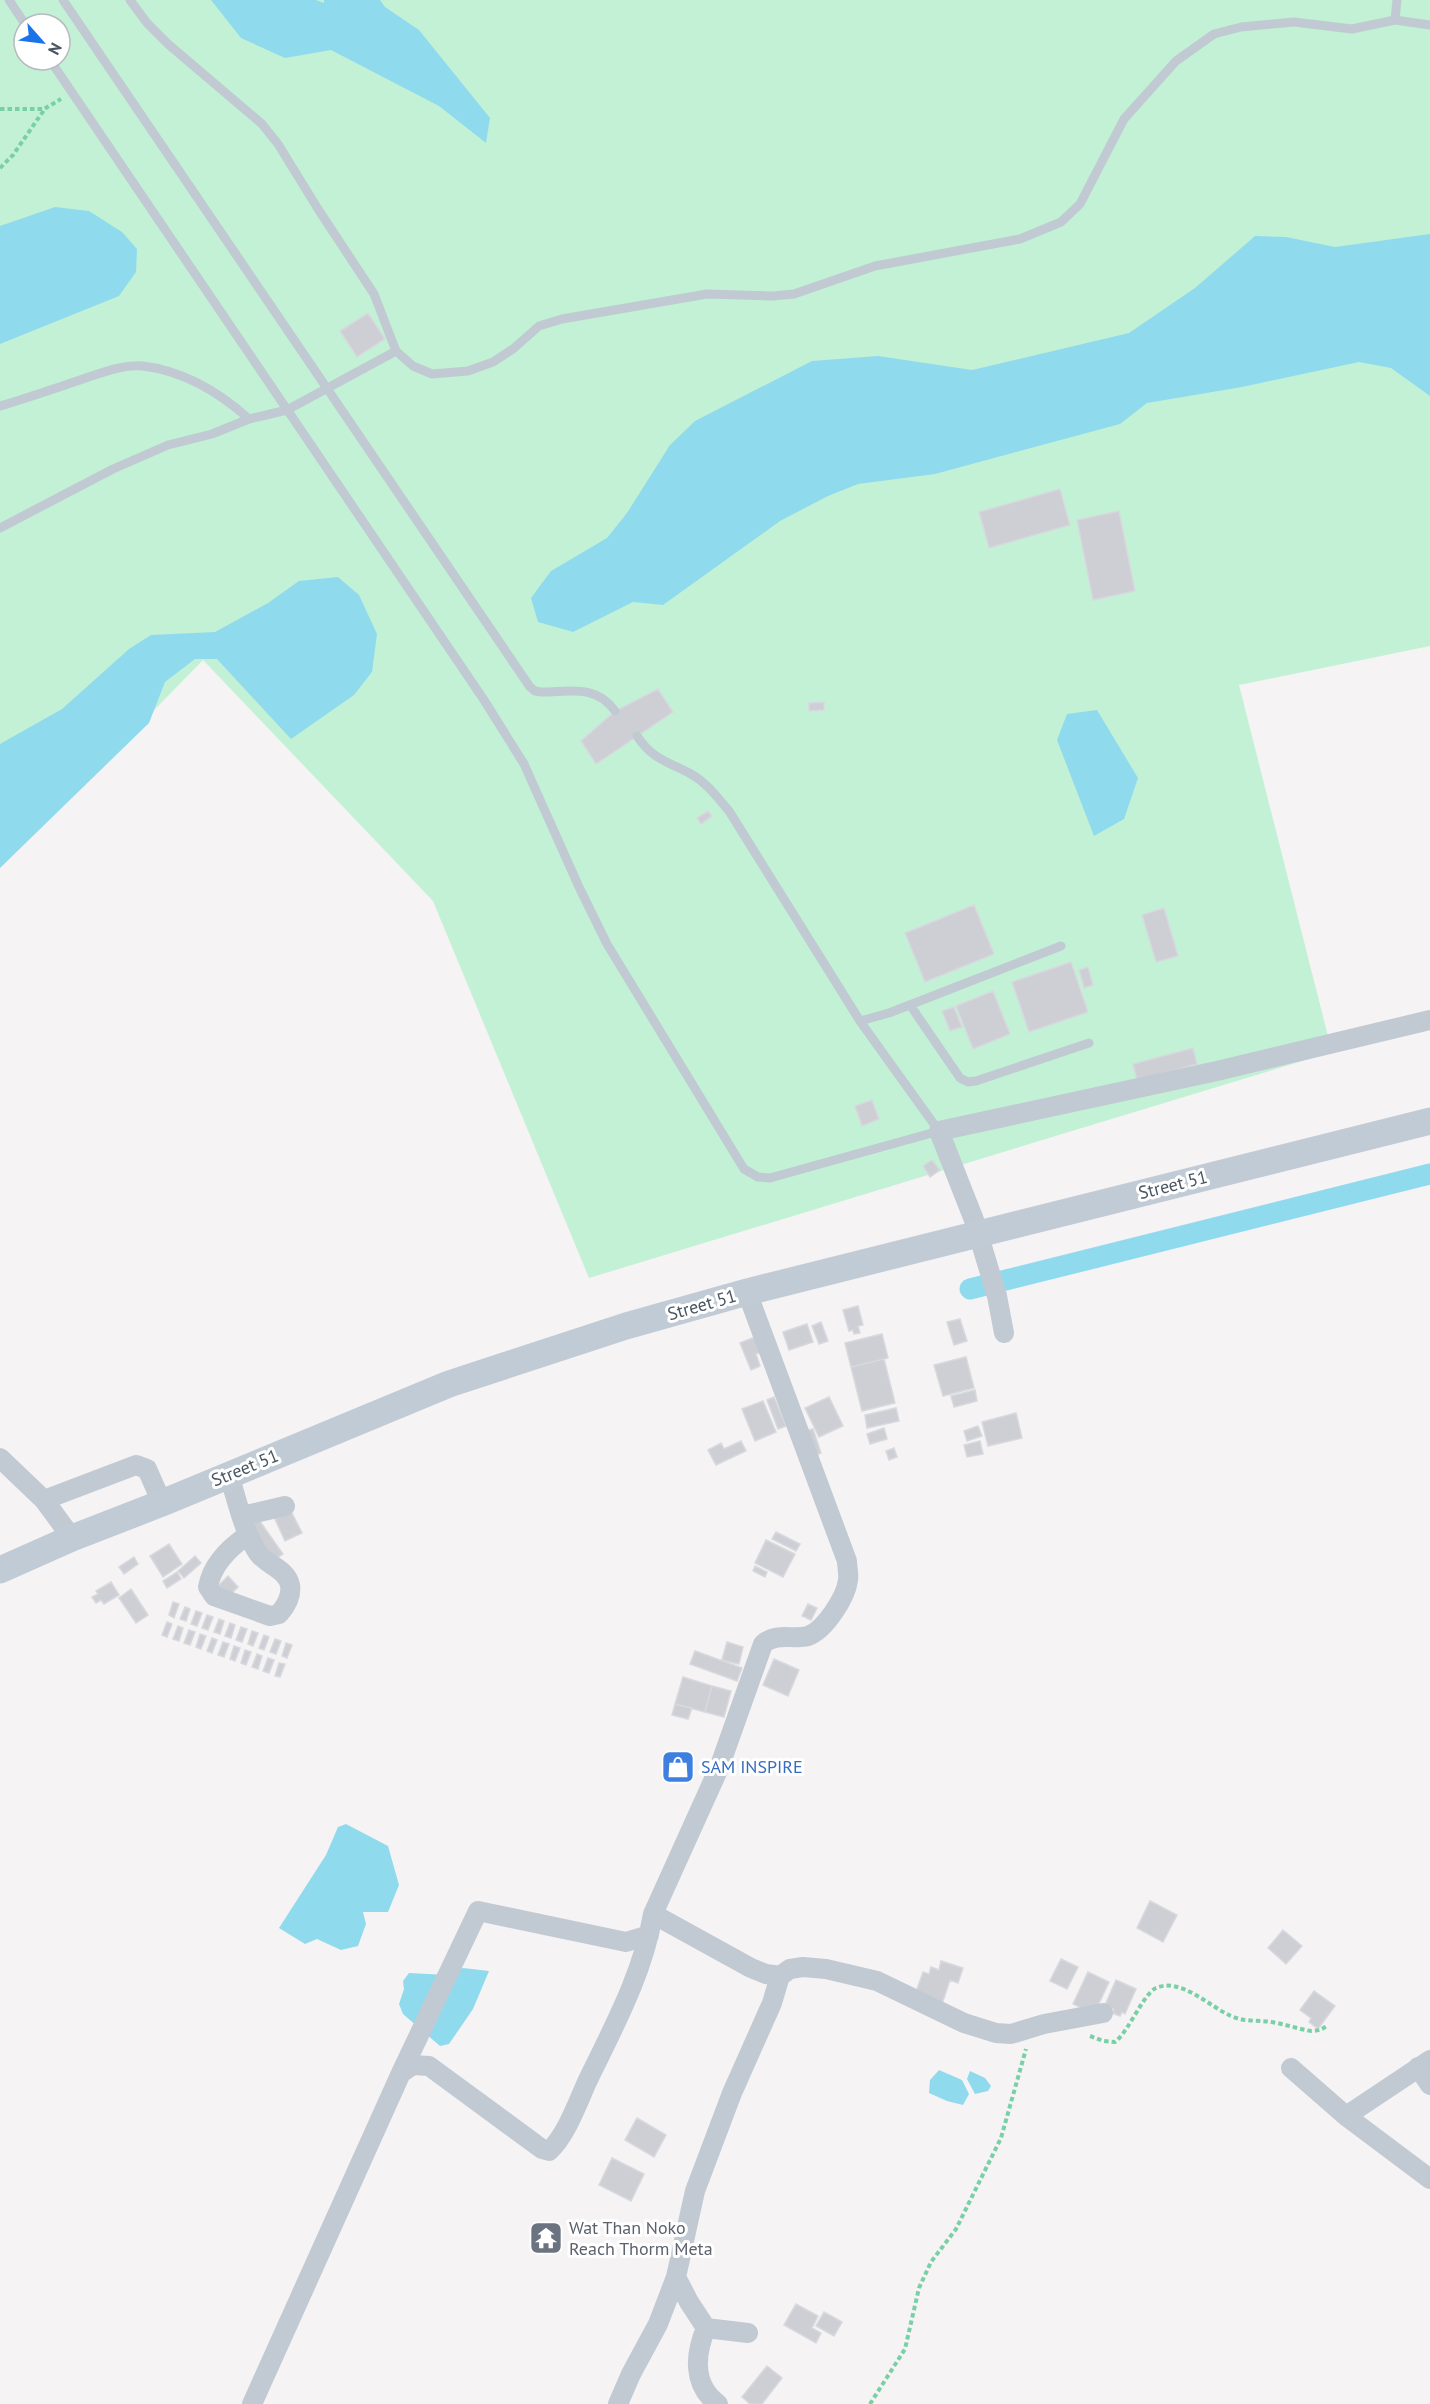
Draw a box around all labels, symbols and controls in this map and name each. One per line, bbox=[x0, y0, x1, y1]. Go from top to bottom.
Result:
north arrow bbox=[12, 12, 72, 72]
text: N bbox=[44, 40, 67, 58]
street label: Street 51 bbox=[1136, 1165, 1210, 1204]
street label: Street 51 bbox=[665, 1284, 739, 1325]
street label: Street 51 bbox=[208, 1444, 282, 1491]
shop icon: SAM INSPIRE bbox=[660, 1749, 696, 1785]
place label: SAM INSPIRE bbox=[701, 1755, 803, 1778]
place label: Wat Than Noko Reach Thorm Meta bbox=[569, 2216, 713, 2260]
temple icon: Wat Than Noko Reach Thorm Meta bbox=[528, 2220, 564, 2256]

